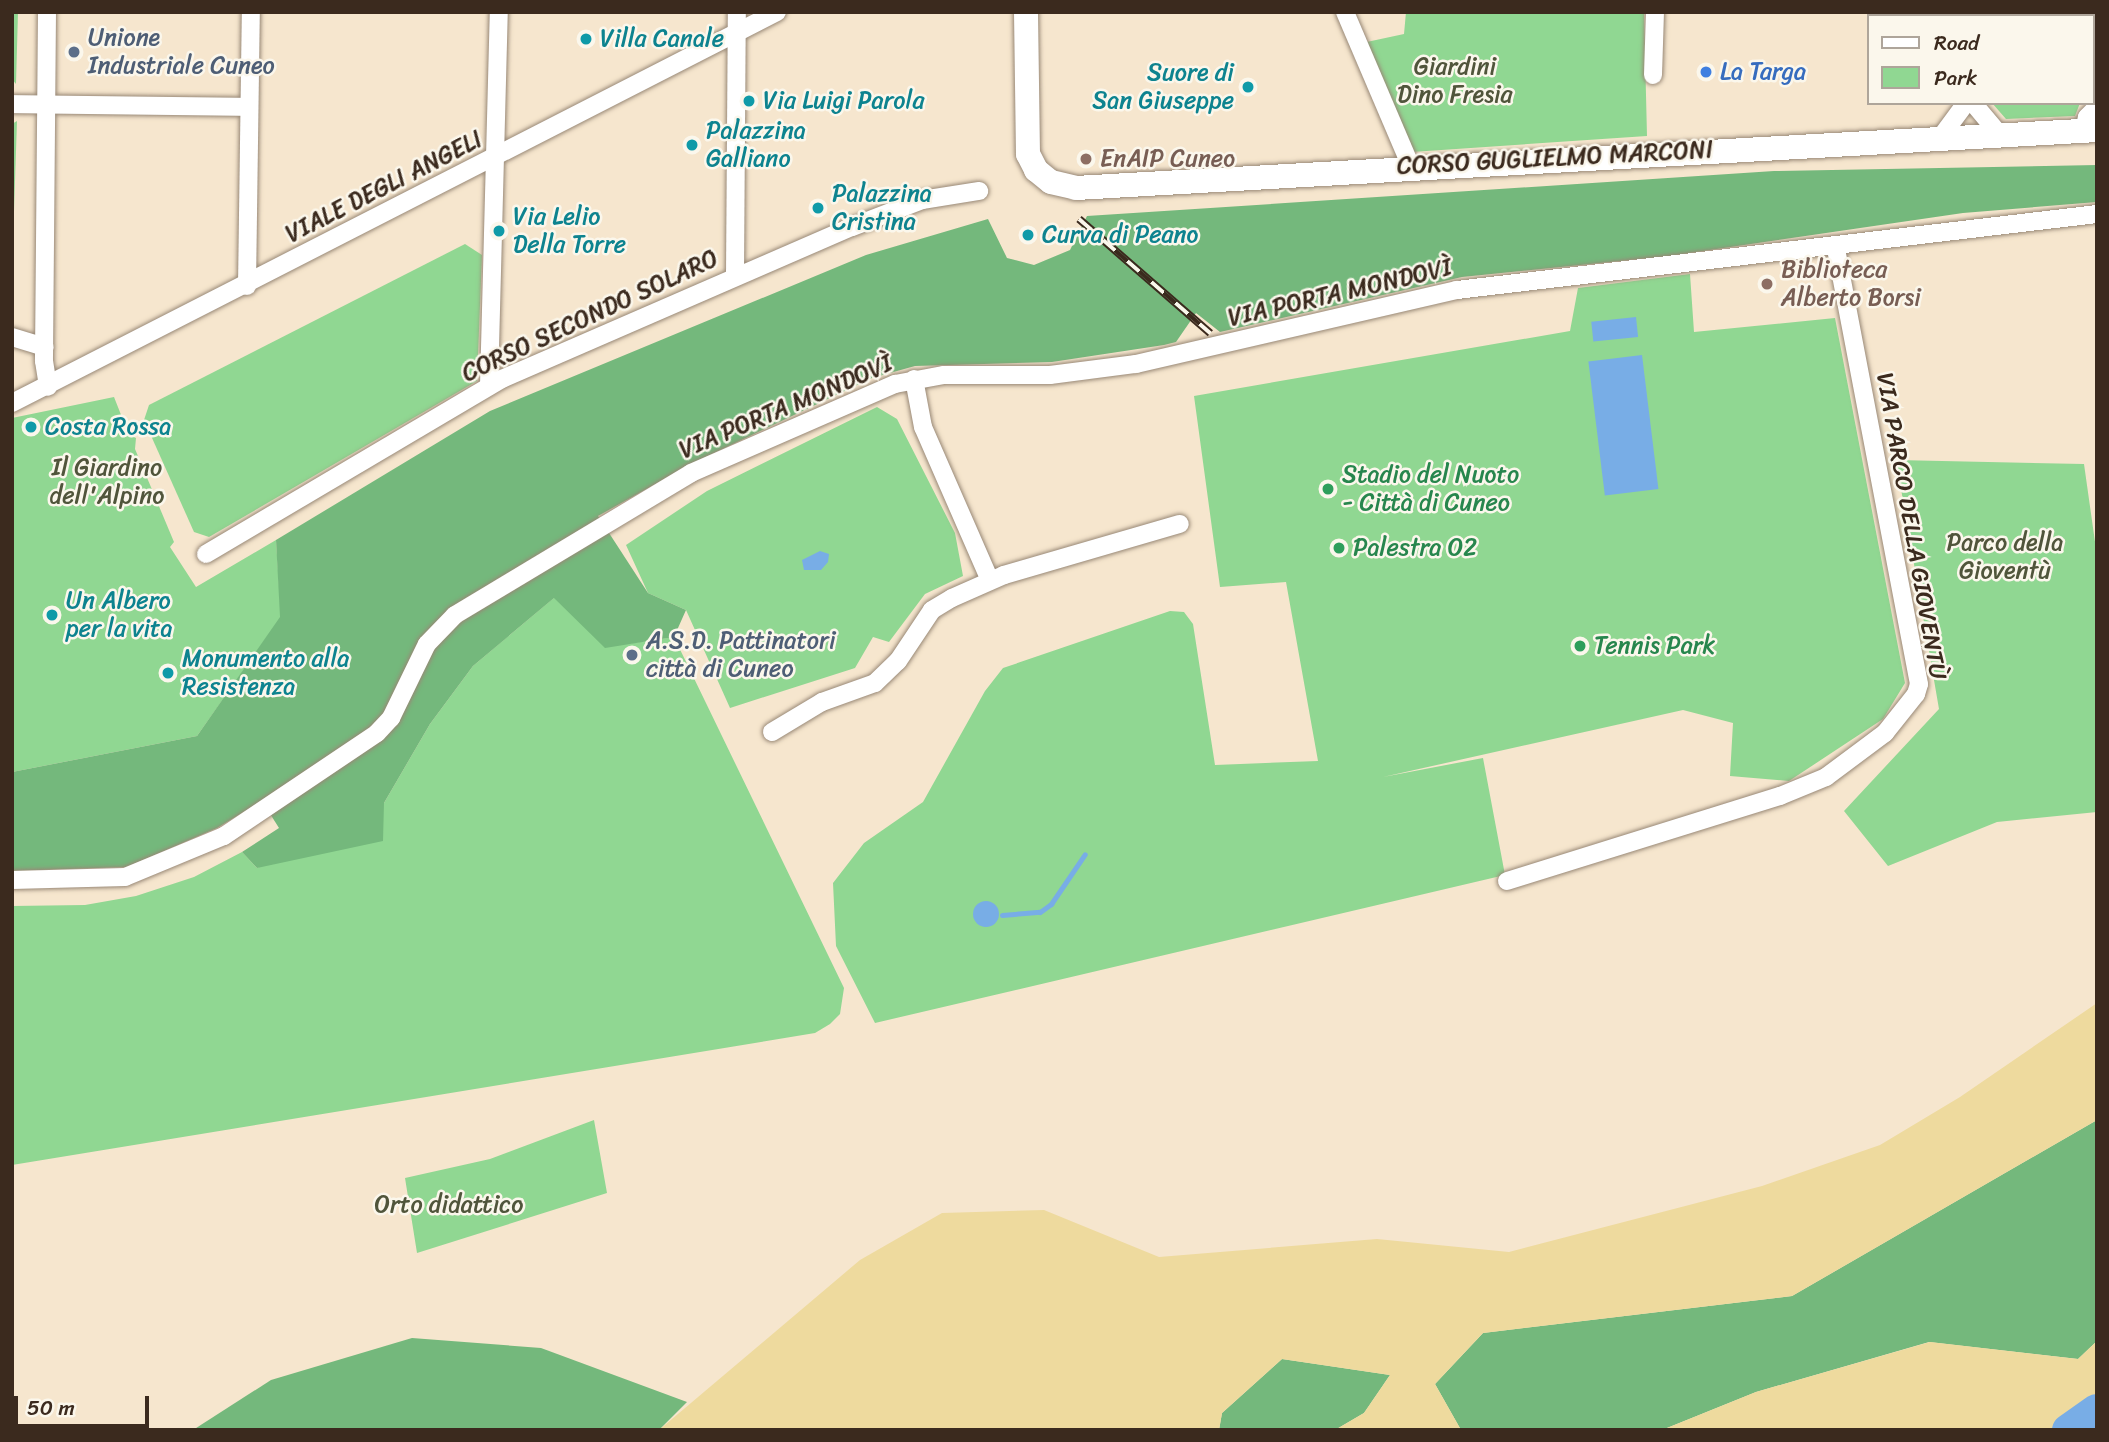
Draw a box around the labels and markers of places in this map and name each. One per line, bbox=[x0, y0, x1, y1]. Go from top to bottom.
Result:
place label: Unione Industriale Cuneo bbox=[88, 24, 275, 80]
place label: Villa Canale bbox=[600, 25, 723, 53]
marker: Villa Canale bbox=[578, 31, 594, 47]
marker: Unione Industriale Cuneo bbox=[66, 44, 82, 60]
place label: La Targa bbox=[1720, 58, 1807, 86]
place label: Suore di San Giuseppe bbox=[1093, 59, 1234, 115]
marker: La Targa bbox=[1698, 64, 1714, 80]
marker: Suore di San Giuseppe bbox=[1240, 79, 1256, 95]
place label: Via Luigi Parola bbox=[763, 87, 925, 115]
marker: Via Luigi Parola bbox=[741, 93, 757, 109]
place label: Palazzina Galliano bbox=[706, 117, 806, 173]
marker: Palazzina Galliano bbox=[684, 137, 700, 153]
place label: EnAIP Cuneo bbox=[1100, 145, 1235, 173]
marker: EnAIP Cuneo bbox=[1078, 151, 1094, 167]
place label: Palazzina Cristina bbox=[832, 180, 932, 236]
marker: Palazzina Cristina bbox=[810, 200, 826, 216]
place label: Via Lelio Della Torre bbox=[513, 203, 627, 259]
place label: Curva di Peano bbox=[1042, 221, 1198, 249]
marker: Via Lelio Della Torre bbox=[491, 223, 507, 239]
marker: Curva di Peano bbox=[1020, 227, 1036, 243]
place label: Biblioteca Alberto Borsi bbox=[1781, 256, 1922, 312]
marker: Biblioteca Alberto Borsi bbox=[1759, 276, 1775, 292]
place label: Costa Rossa bbox=[45, 413, 173, 441]
marker: Costa Rossa bbox=[23, 419, 39, 435]
place label: Stadio del Nuoto - Città di Cuneo bbox=[1342, 461, 1519, 517]
marker: Stadio del Nuoto - Città di Cuneo bbox=[1320, 481, 1336, 497]
place label: Palestra O2 bbox=[1353, 534, 1477, 562]
marker: Palestra O2 bbox=[1331, 540, 1347, 556]
place label: Un Albero per la vita bbox=[66, 587, 173, 643]
marker: Un Albero per la vita bbox=[44, 607, 60, 623]
place label: A.S.D. Pattinatori città di Cuneo bbox=[646, 627, 836, 683]
place label: Tennis Park bbox=[1594, 632, 1715, 660]
marker: Tennis Park bbox=[1572, 638, 1588, 654]
place label: Monumento alla Resistenza bbox=[182, 645, 349, 701]
marker: A.S.D. Pattinatori città di Cuneo bbox=[624, 647, 640, 663]
marker: Monumento alla Resistenza bbox=[160, 665, 176, 681]

